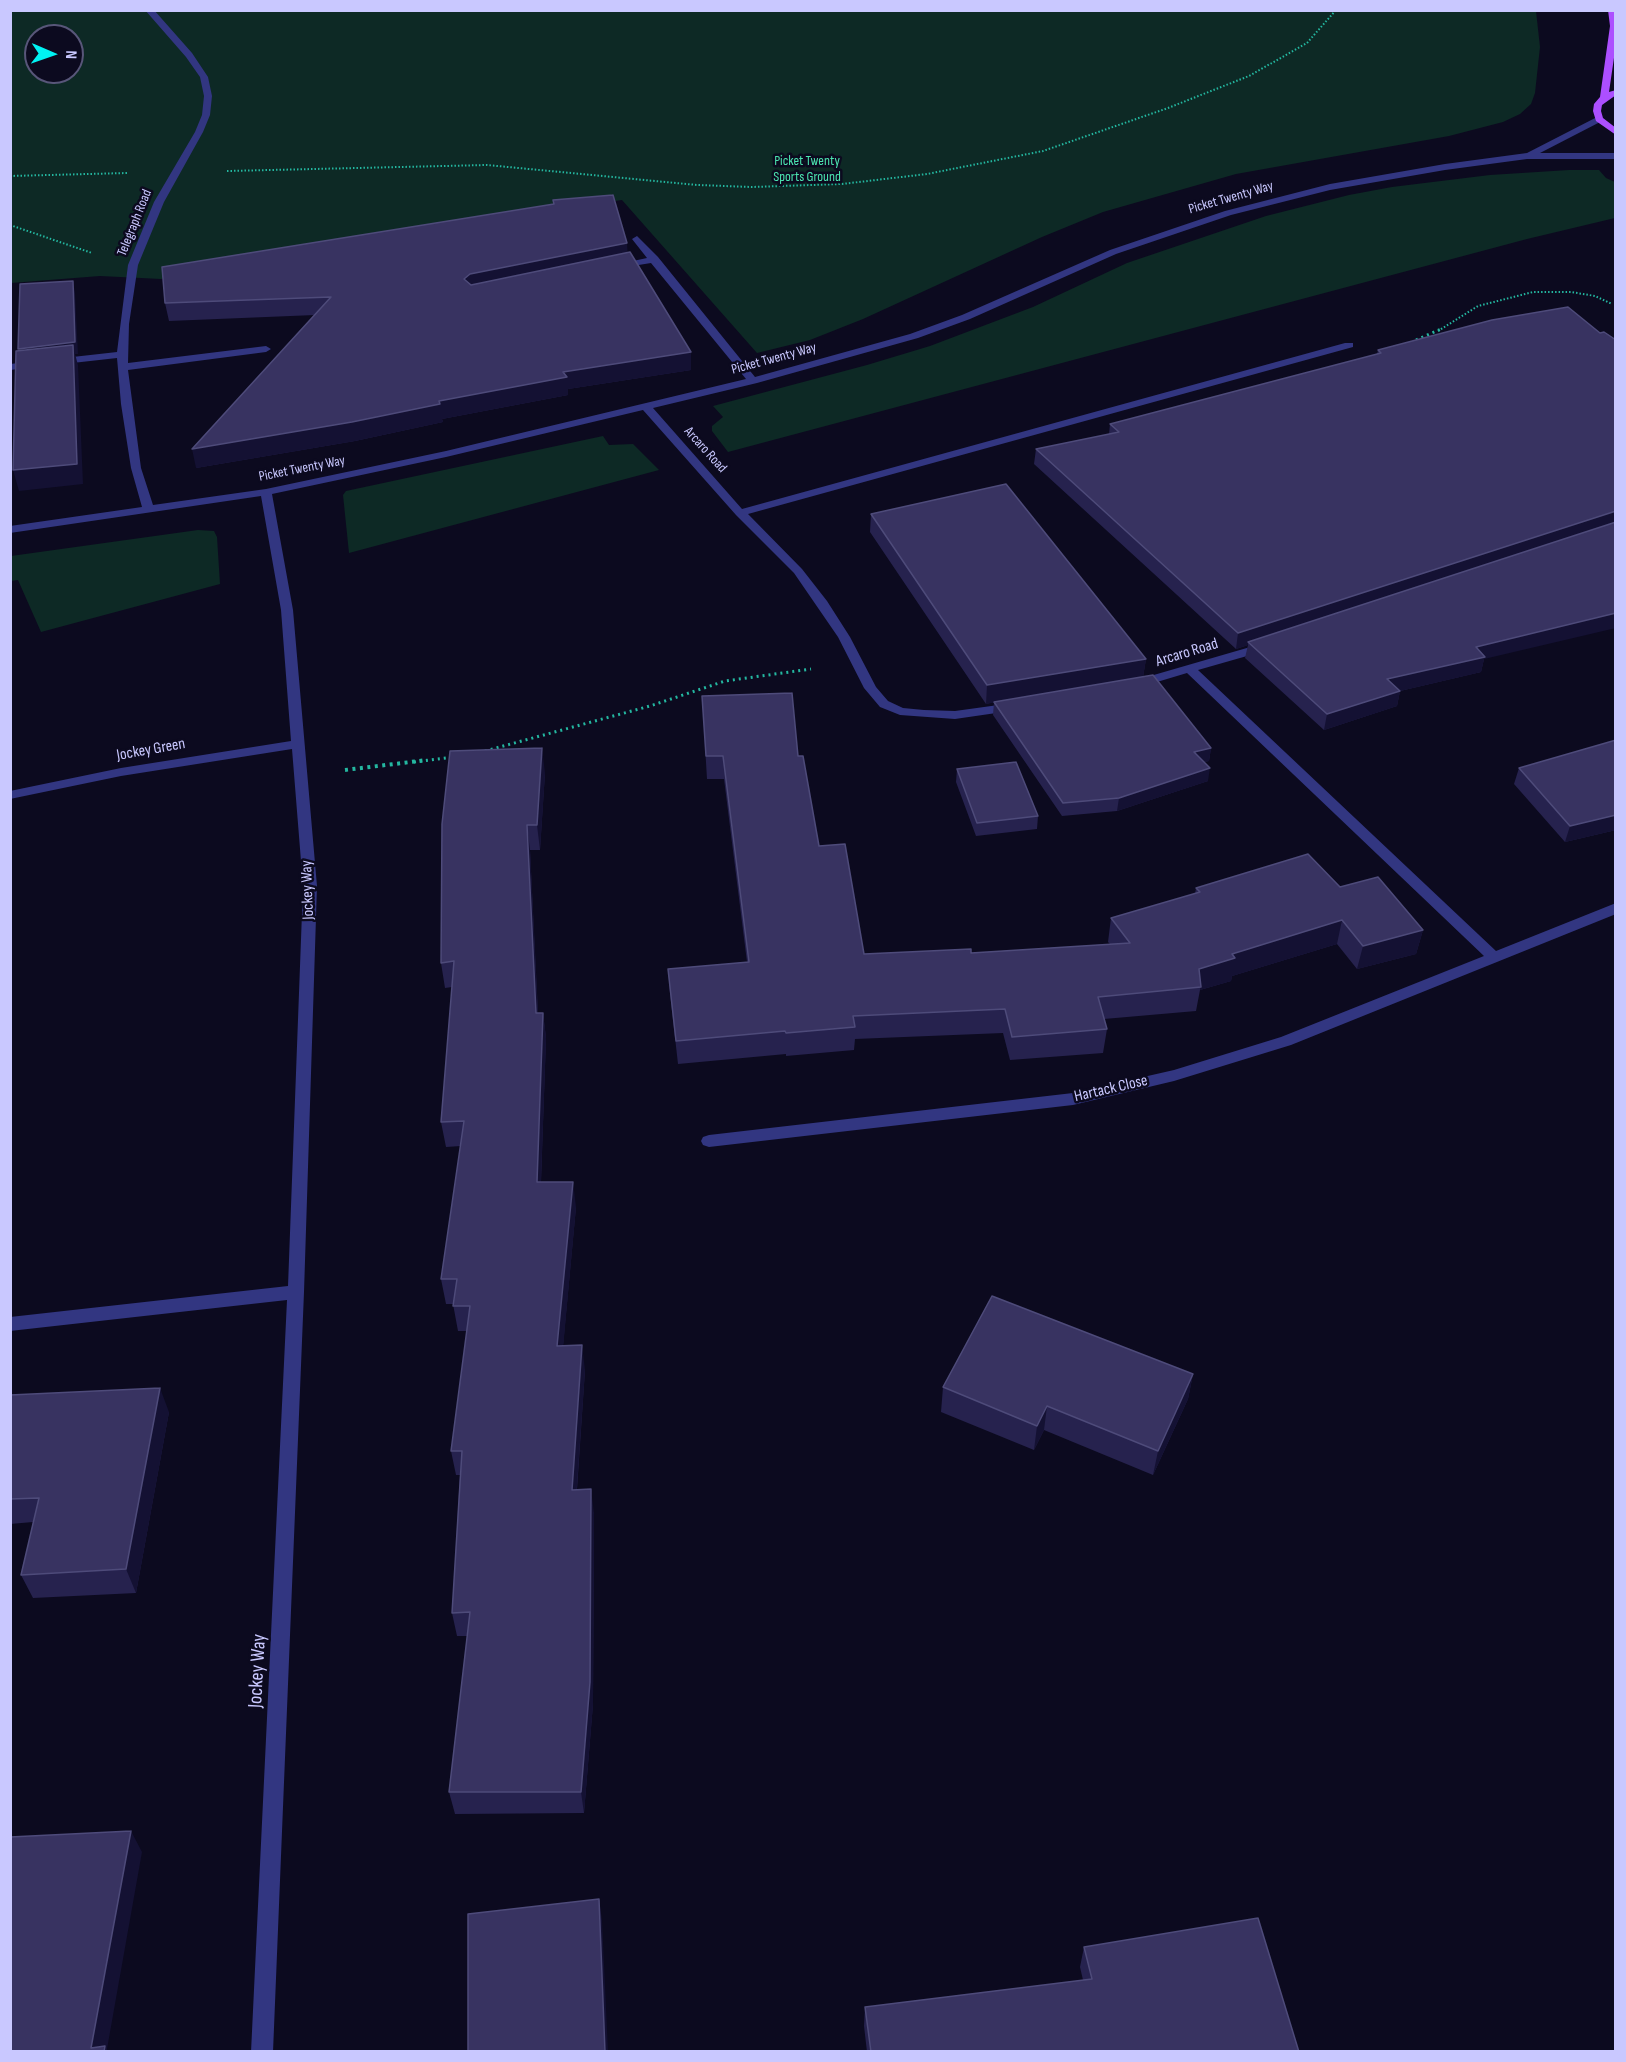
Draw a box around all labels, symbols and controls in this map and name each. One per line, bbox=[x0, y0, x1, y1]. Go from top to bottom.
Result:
north arrow bbox=[24, 24, 84, 84]
text: N bbox=[61, 50, 80, 59]
park label: Picket Twenty Sports Ground bbox=[773, 153, 841, 186]
street label: Picket Twenty Way bbox=[1187, 178, 1275, 218]
street label: Telegraph Road bbox=[114, 187, 156, 259]
street label: Picket Twenty Way bbox=[730, 340, 818, 378]
street label: Arcaro Road bbox=[680, 424, 730, 476]
street label: Picket Twenty Way bbox=[258, 452, 346, 486]
street label: Arcaro Road bbox=[1154, 634, 1220, 672]
street label: Jockey Green bbox=[115, 735, 187, 765]
street label: Jockey Way bbox=[297, 860, 319, 920]
street label: Hartack Close bbox=[1072, 1071, 1150, 1107]
street label: Jockey Way bbox=[244, 1633, 272, 1709]

